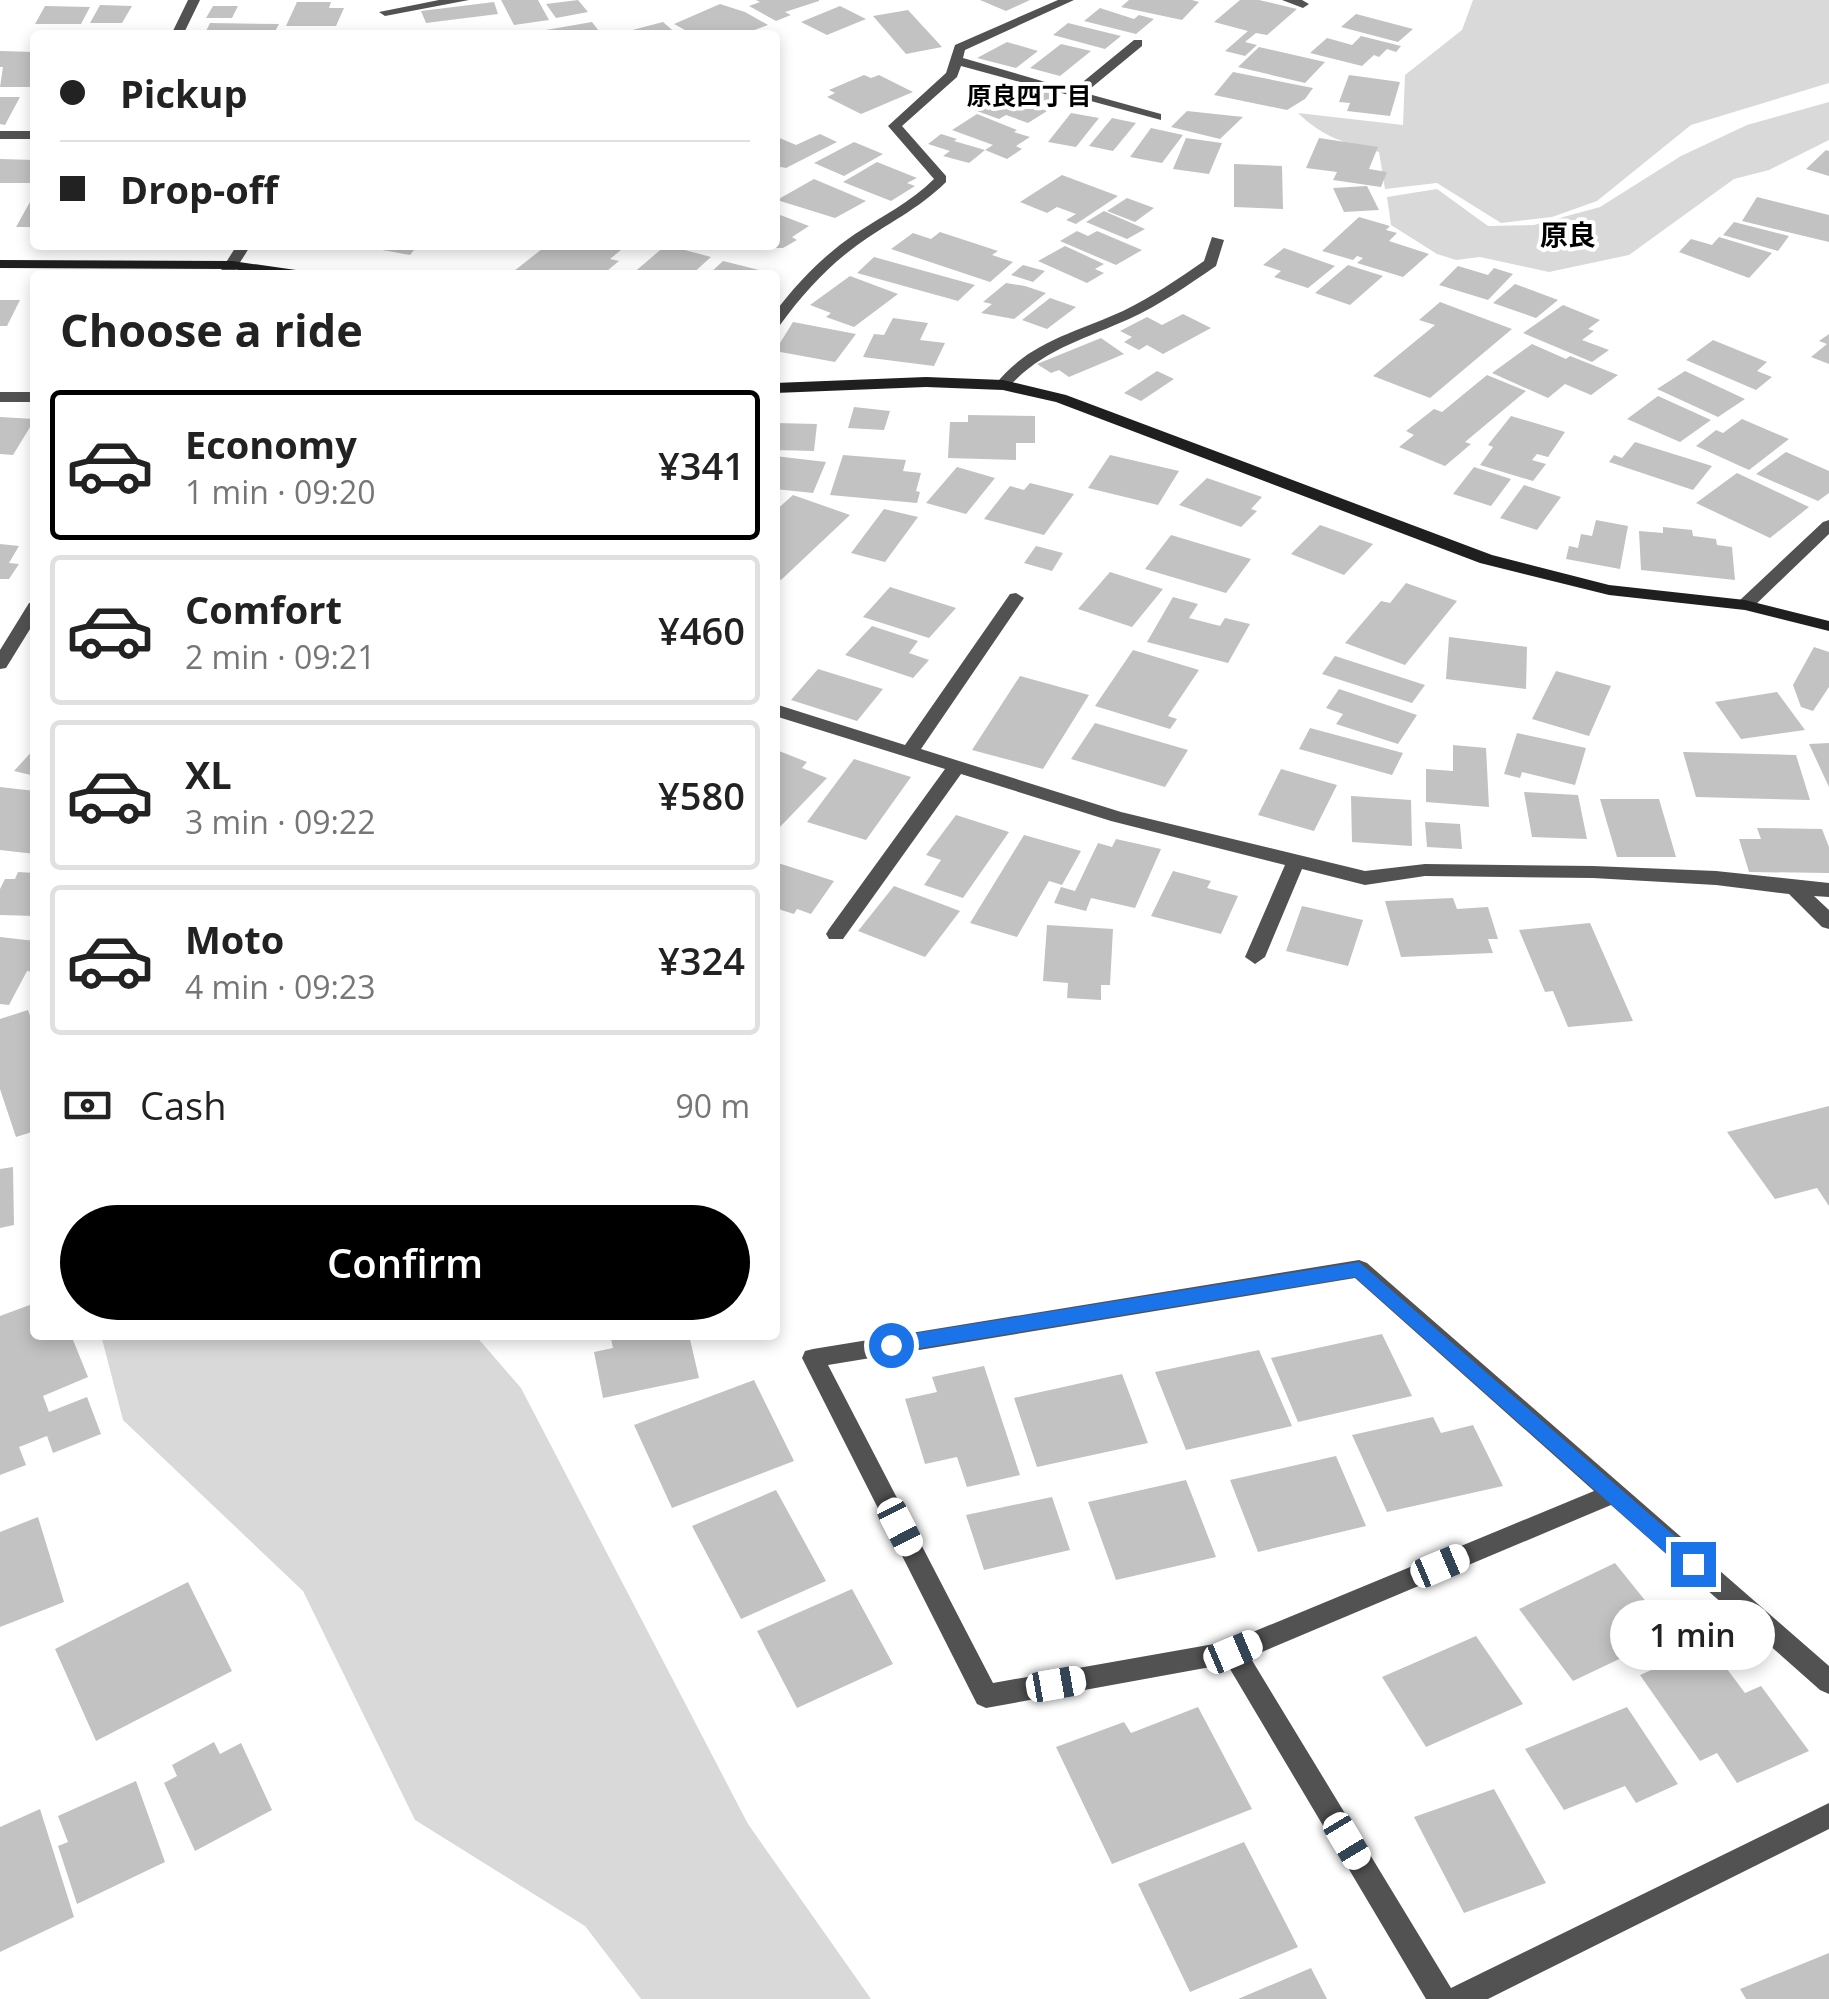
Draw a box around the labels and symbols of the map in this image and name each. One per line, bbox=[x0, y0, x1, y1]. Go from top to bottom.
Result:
district label: 原良四丁目 bbox=[966, 78, 1092, 112]
district label: 原良 bbox=[1540, 215, 1596, 253]
route start bbox=[869, 1323, 914, 1368]
car bbox=[873, 1493, 927, 1561]
car bbox=[1407, 1540, 1473, 1592]
route end bbox=[1671, 1542, 1716, 1587]
callout: 1 min bbox=[1610, 1599, 1776, 1669]
car bbox=[1200, 1626, 1266, 1678]
car bbox=[1024, 1664, 1088, 1704]
car bbox=[1319, 1808, 1375, 1874]

